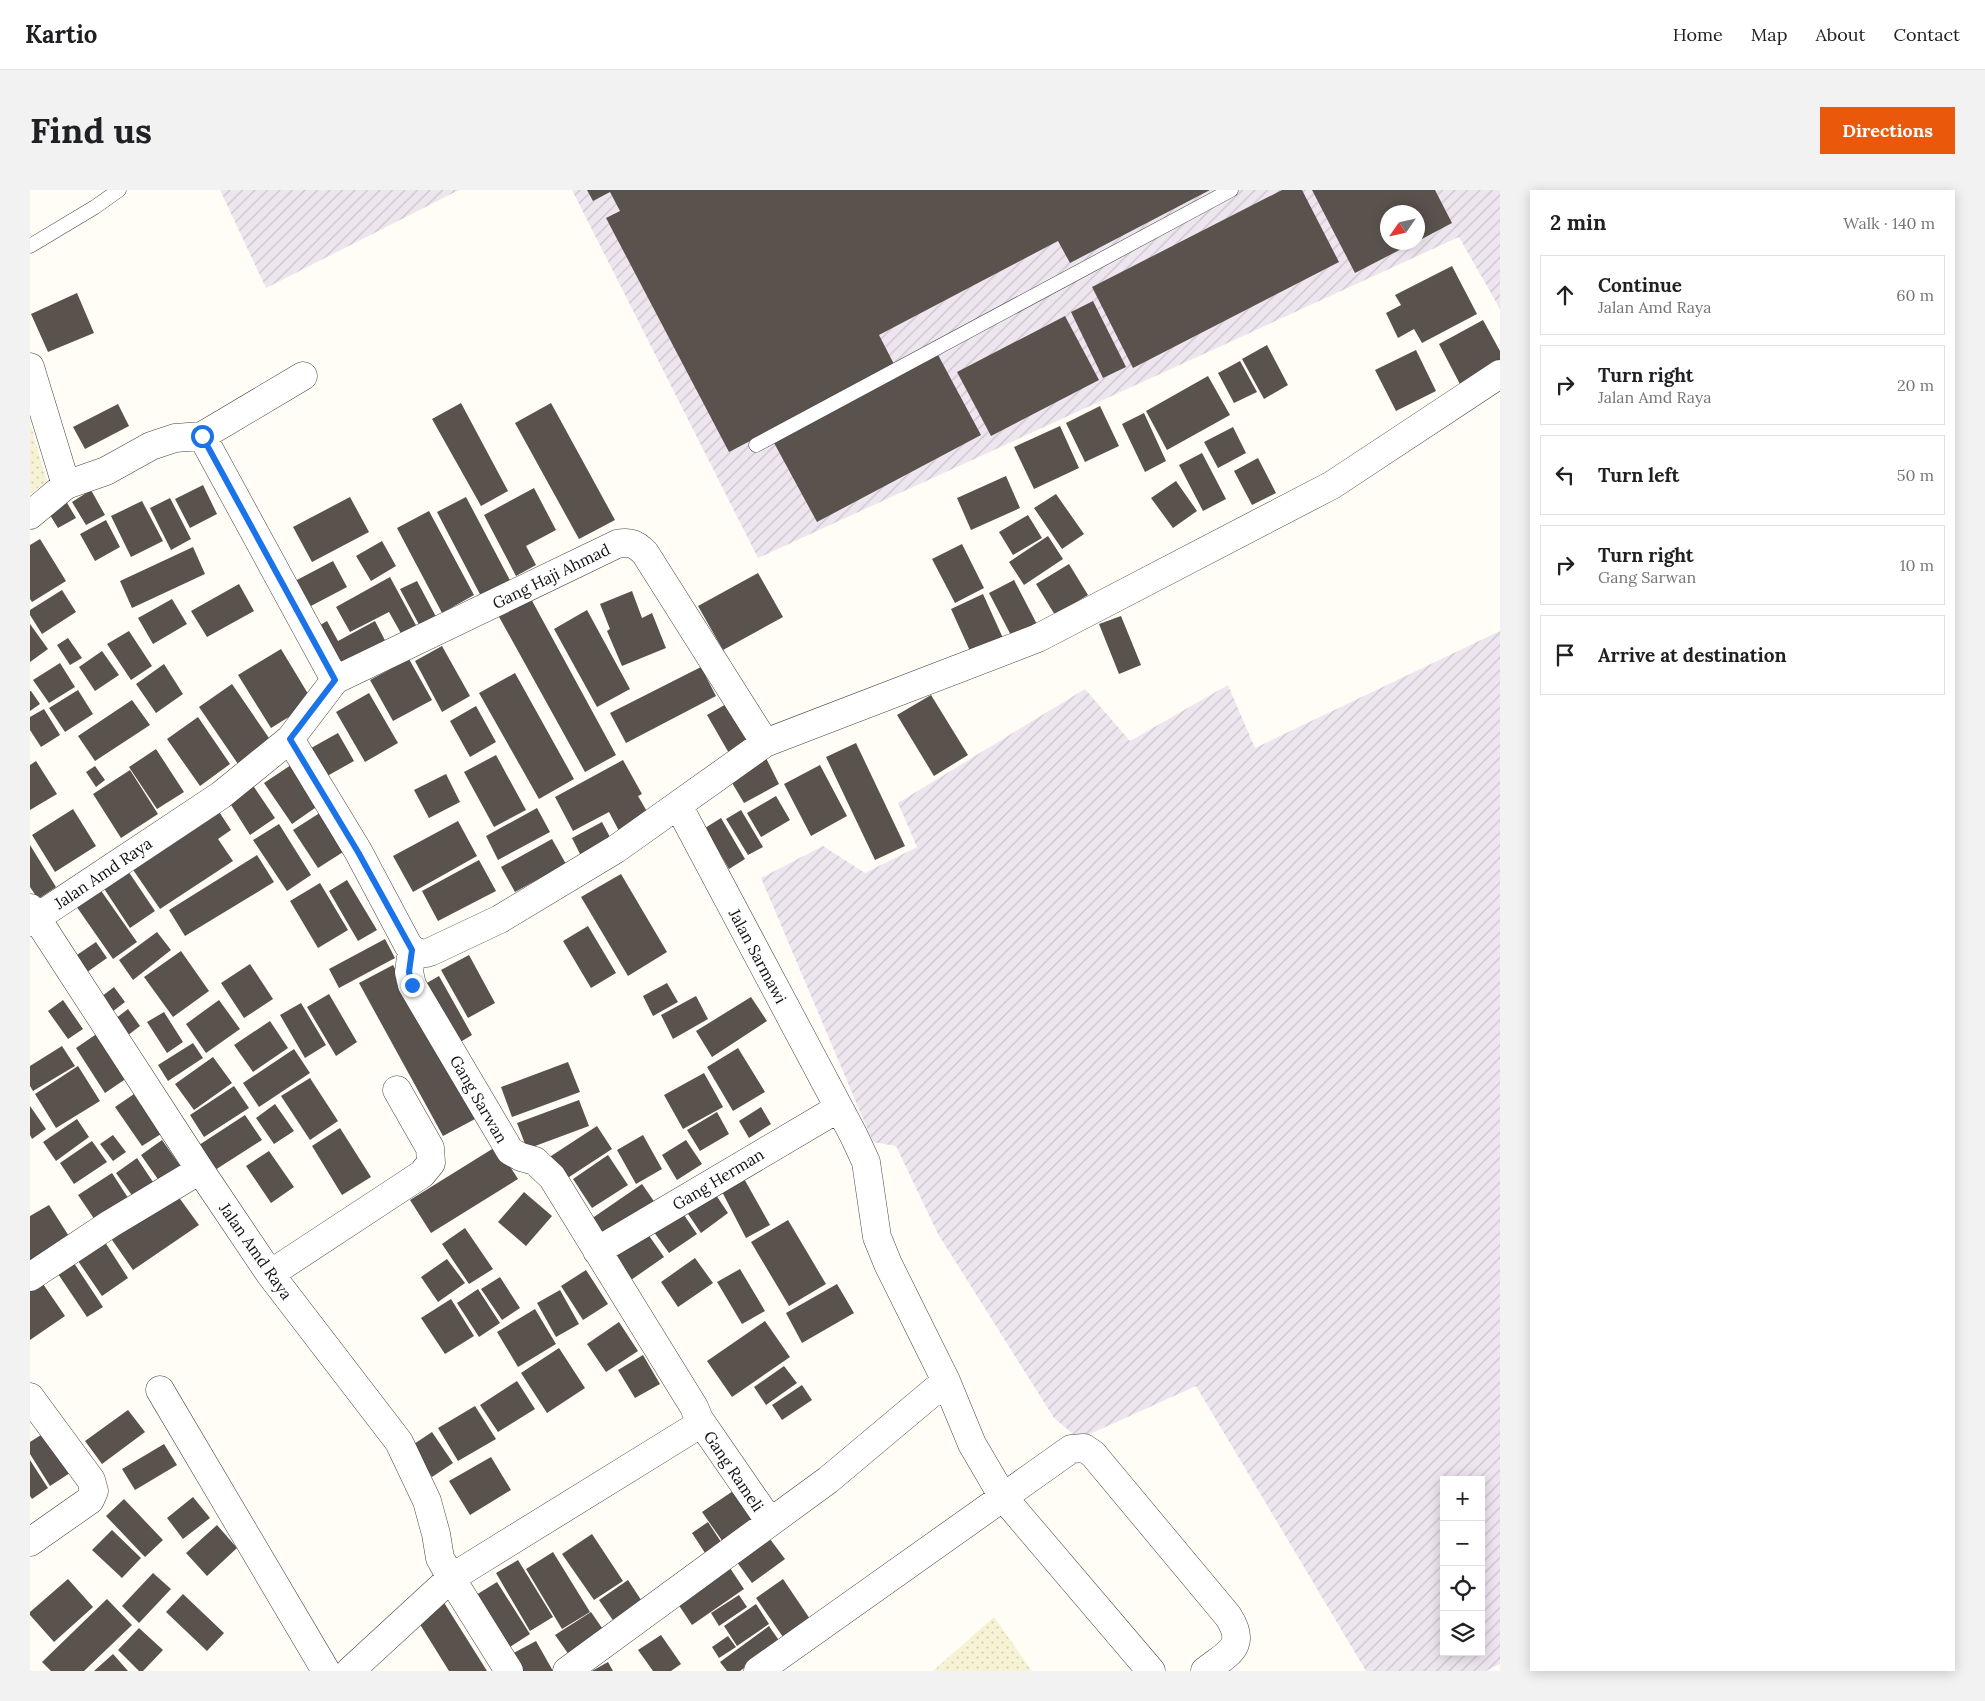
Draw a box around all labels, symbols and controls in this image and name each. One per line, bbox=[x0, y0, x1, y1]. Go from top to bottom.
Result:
text: Kartio bbox=[25, 19, 97, 50]
text: Home bbox=[1673, 23, 1723, 46]
text: Map bbox=[1751, 23, 1787, 46]
text: About bbox=[1815, 23, 1865, 46]
text: Contact bbox=[1893, 23, 1960, 46]
button: Directions bbox=[1820, 107, 1955, 154]
text: Find us bbox=[30, 108, 152, 153]
north arrow bbox=[1380, 205, 1425, 250]
text: 2 min bbox=[1550, 209, 1606, 236]
text: Walk · 140 m bbox=[1843, 213, 1935, 233]
text: Continue bbox=[1598, 273, 1682, 297]
icon: ahead bbox=[1551, 281, 1579, 309]
text: 60 m bbox=[1896, 285, 1934, 305]
text: Jalan Amd Raya bbox=[1598, 297, 1711, 317]
text: Turn right bbox=[1598, 363, 1694, 387]
icon: right bbox=[1551, 371, 1579, 399]
text: 20 m bbox=[1897, 375, 1934, 395]
text: Jalan Amd Raya bbox=[1598, 387, 1711, 407]
route start bbox=[191, 425, 214, 448]
icon: left bbox=[1551, 461, 1579, 489]
text: Turn left bbox=[1598, 463, 1679, 487]
text: 50 m bbox=[1897, 465, 1934, 485]
street label: Gang Haji Ahmad bbox=[489, 539, 613, 613]
text: Turn right bbox=[1598, 543, 1694, 567]
icon: right bbox=[1551, 551, 1579, 579]
text: 10 m bbox=[1900, 555, 1934, 575]
text: Gang Sarwan bbox=[1598, 567, 1696, 587]
icon: arrive bbox=[1551, 641, 1579, 669]
text: Arrive at destination bbox=[1598, 643, 1787, 667]
street label: Jalan Amd Raya bbox=[50, 833, 156, 914]
street label: Jalan Sarmawi bbox=[724, 904, 791, 1007]
route end bbox=[401, 974, 424, 997]
street label: Gang Sarwan bbox=[446, 1051, 512, 1147]
street label: Gang Herman bbox=[669, 1144, 768, 1214]
street label: Jalan Amd Raya bbox=[215, 1198, 297, 1303]
street label: Gang Rameli bbox=[700, 1427, 768, 1515]
map controls bbox=[1440, 1476, 1485, 1656]
button: + bbox=[1440, 1476, 1485, 1521]
button: − bbox=[1440, 1521, 1485, 1566]
button: locate bbox=[1440, 1566, 1485, 1611]
button: layers bbox=[1440, 1611, 1485, 1656]

